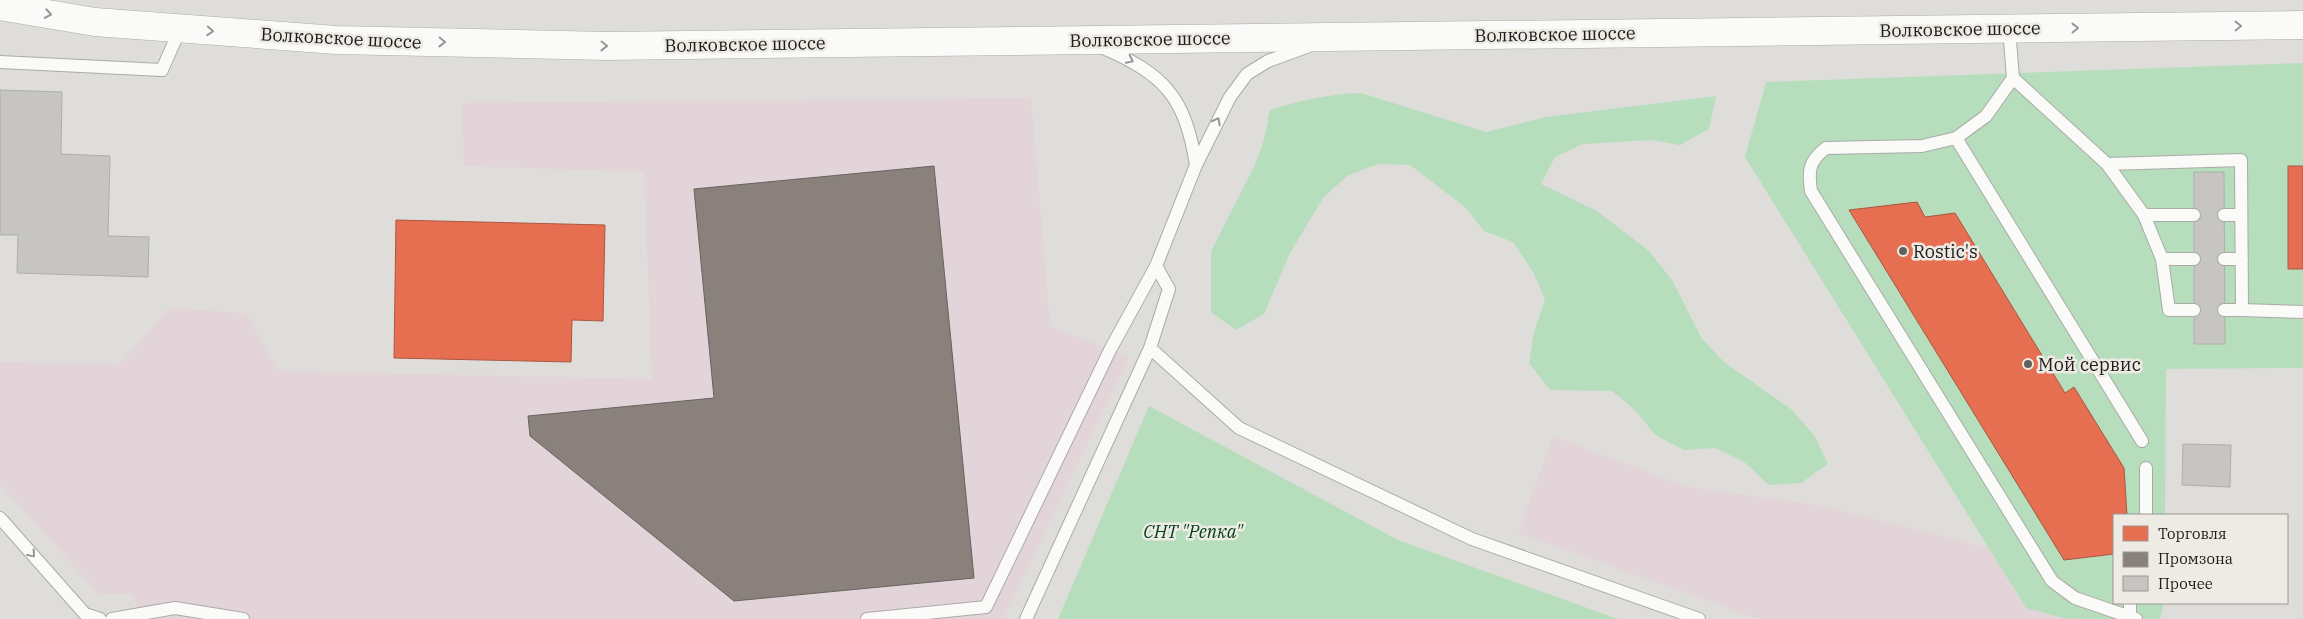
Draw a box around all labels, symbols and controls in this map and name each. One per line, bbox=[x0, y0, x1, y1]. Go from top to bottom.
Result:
one-way arrow bbox=[44, 8, 52, 19]
street label: Волковское шоссе bbox=[1879, 16, 2041, 42]
street label: Волковское шоссе bbox=[1474, 21, 1636, 47]
one-way arrow bbox=[2234, 21, 2242, 31]
street label: Волковское шоссе bbox=[260, 22, 422, 54]
one-way arrow bbox=[2072, 23, 2080, 33]
one-way arrow bbox=[206, 25, 214, 36]
street label: Волковское шоссе bbox=[1069, 26, 1231, 52]
street label: Волковское шоссе bbox=[664, 31, 826, 57]
one-way arrow bbox=[438, 37, 446, 48]
one-way arrow bbox=[600, 41, 608, 51]
one-way arrow bbox=[1125, 54, 1134, 64]
one-way arrow bbox=[1211, 117, 1221, 126]
place label: Rostic's bbox=[1913, 240, 1978, 263]
marker: Rostic's bbox=[1897, 245, 1909, 257]
place label: Мой сервис bbox=[2038, 353, 2141, 376]
marker: Мой сервис bbox=[2022, 358, 2034, 370]
legend bbox=[2113, 514, 2288, 604]
park label: СНТ "Репка" bbox=[1143, 520, 1244, 543]
text: Торговля bbox=[2158, 524, 2227, 543]
one-way arrow bbox=[26, 549, 35, 558]
text: Промзона bbox=[2158, 549, 2233, 568]
text: Прочее bbox=[2158, 574, 2213, 593]

